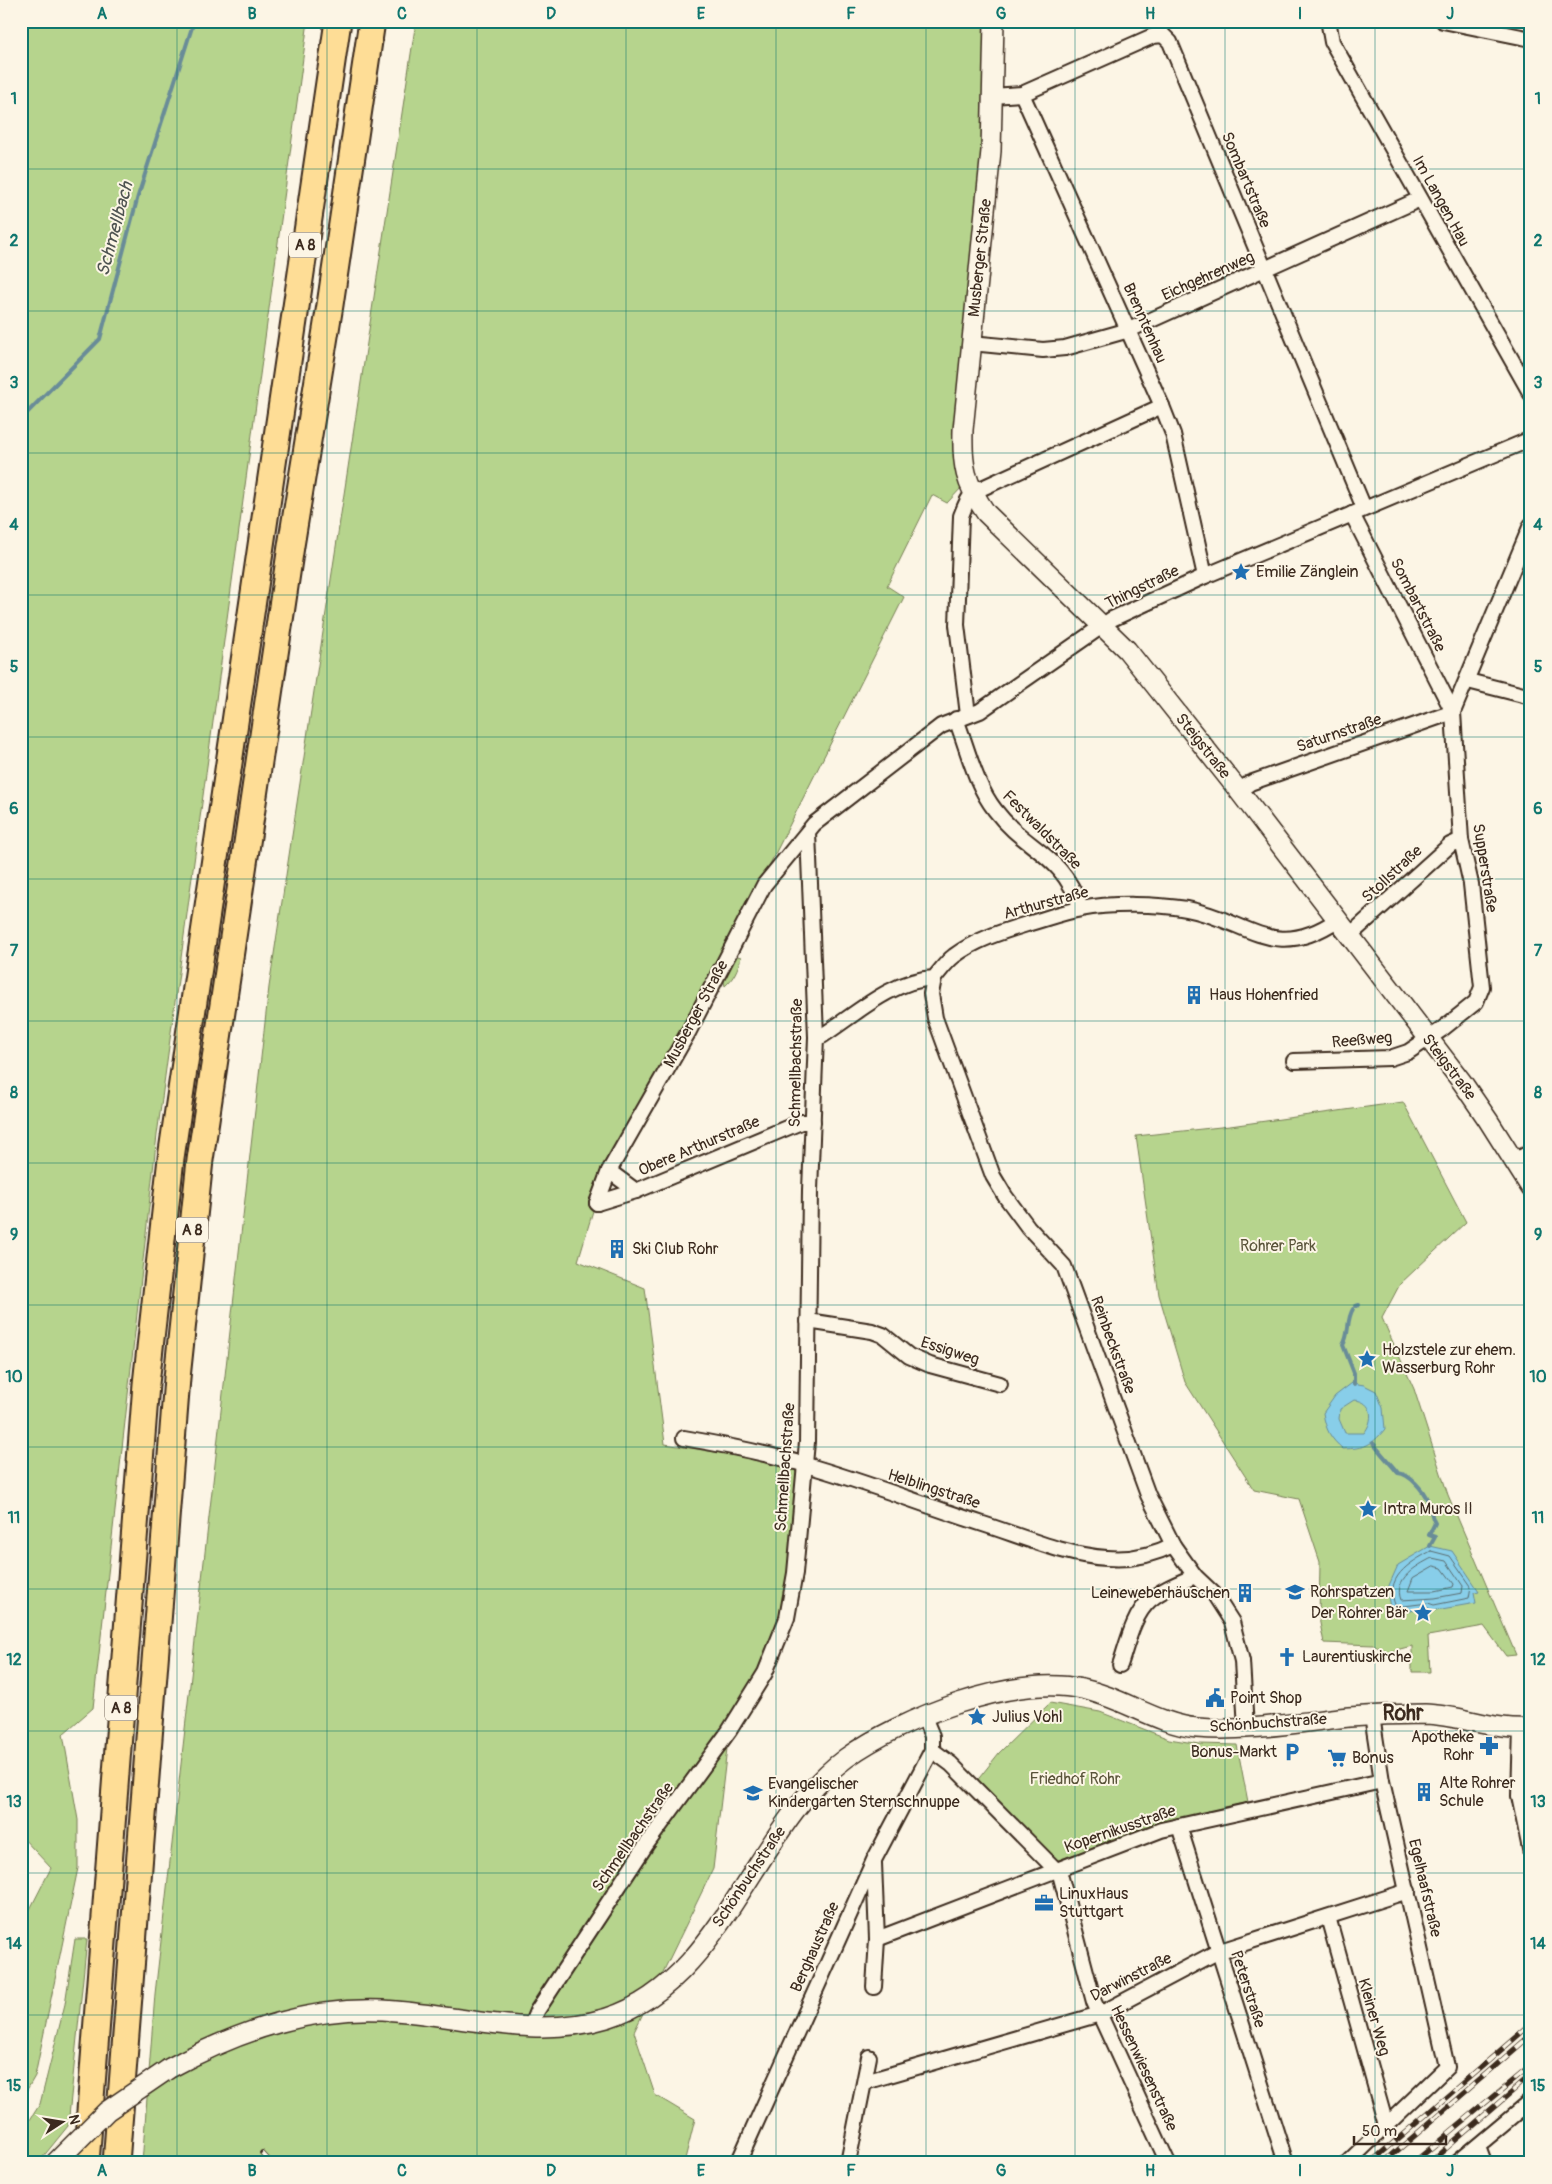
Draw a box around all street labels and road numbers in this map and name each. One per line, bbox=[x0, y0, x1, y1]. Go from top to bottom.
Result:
street label: Sombartstraße bbox=[1217, 129, 1275, 231]
street label: Im Langen Hau bbox=[1408, 152, 1474, 250]
street label: Musberger Straße bbox=[964, 198, 996, 318]
road number: A 8 bbox=[289, 232, 321, 258]
street label: Eichgehrenweg bbox=[1159, 247, 1257, 305]
street label: Brenntenhau bbox=[1118, 280, 1172, 366]
street label: Sombartstraße bbox=[1386, 555, 1450, 655]
street label: Thingstraße bbox=[1102, 560, 1182, 613]
street label: Steigstraße bbox=[1171, 709, 1235, 783]
street label: Saturnstraße bbox=[1294, 709, 1384, 757]
street label: Festwaldstraße bbox=[998, 786, 1086, 874]
street label: Supperstraße bbox=[1468, 822, 1502, 914]
street label: Stollstraße bbox=[1358, 841, 1426, 907]
street label: Arthurstraße bbox=[1001, 882, 1091, 924]
street label: Musberger Straße bbox=[659, 957, 733, 1071]
street label: Schmellbachstraße bbox=[785, 998, 807, 1128]
street label: Reeßweg bbox=[1331, 1027, 1393, 1053]
street label: Steigstraße bbox=[1418, 1030, 1480, 1104]
street label: Obere Arthurstraße bbox=[635, 1111, 763, 1181]
road number: A 8 bbox=[176, 1218, 208, 1242]
street label: Reinbeckstraße bbox=[1086, 1293, 1140, 1397]
street label: Essigweg bbox=[918, 1332, 982, 1370]
street label: Schmellbachstraße bbox=[771, 1402, 799, 1532]
street label: Helblingstraße bbox=[885, 1465, 983, 1513]
road number: A 8 bbox=[105, 1696, 137, 1720]
street label: Schönbuchstraße bbox=[1209, 1709, 1327, 1737]
street label: Schmellbachstraße bbox=[588, 1778, 678, 1896]
street label: Kopernikusstraße bbox=[1062, 1801, 1179, 1857]
street label: Schönbuchstraße bbox=[708, 1823, 790, 1931]
street label: Egelhaafstraße bbox=[1404, 1837, 1446, 1939]
street label: Berghaustraße bbox=[786, 1899, 844, 1995]
street label: Darwinstraße bbox=[1087, 1948, 1175, 2006]
street label: Peterstraße bbox=[1226, 1948, 1270, 2030]
street label: Kleiner Weg bbox=[1353, 1976, 1395, 2058]
street label: Hessenwiesenstraße bbox=[1106, 2002, 1182, 2134]

